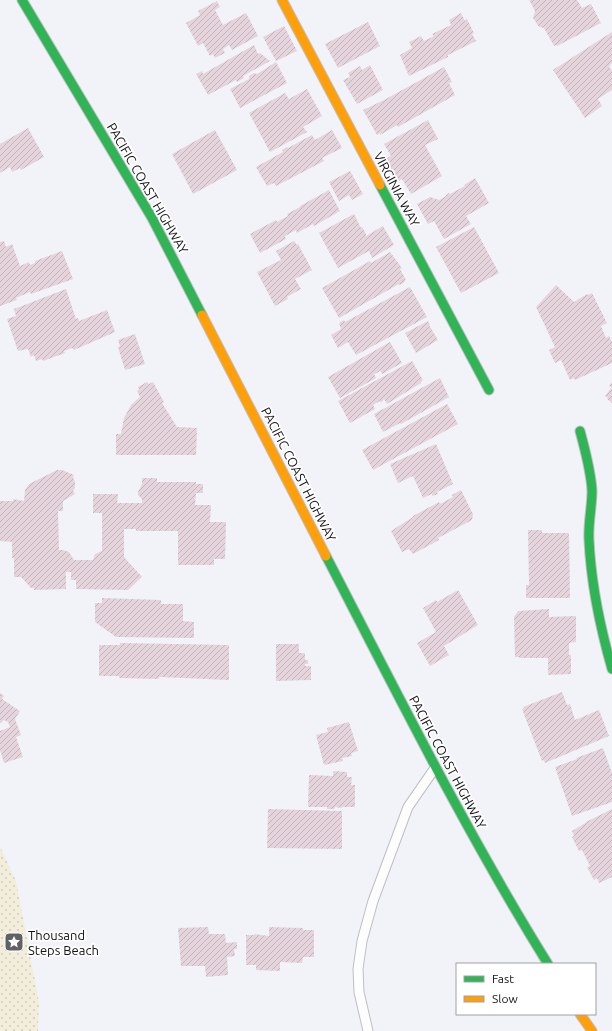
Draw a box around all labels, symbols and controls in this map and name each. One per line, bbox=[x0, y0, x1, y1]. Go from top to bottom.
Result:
street label: PACIFIC COAST HIGHWAY bbox=[105, 120, 191, 256]
street label: VIRGINIA WAY bbox=[371, 149, 423, 229]
street label: PACIFIC COAST HIGHWAY bbox=[259, 405, 339, 544]
street label: PACIFIC COAST HIGHWAY bbox=[407, 693, 489, 831]
place label: Thousand Steps Beach bbox=[28, 928, 99, 957]
place icon: Thousand Steps Beach bbox=[3, 931, 25, 953]
legend bbox=[456, 963, 596, 1015]
text: Fast bbox=[492, 972, 514, 985]
text: Slow bbox=[492, 992, 518, 1005]

